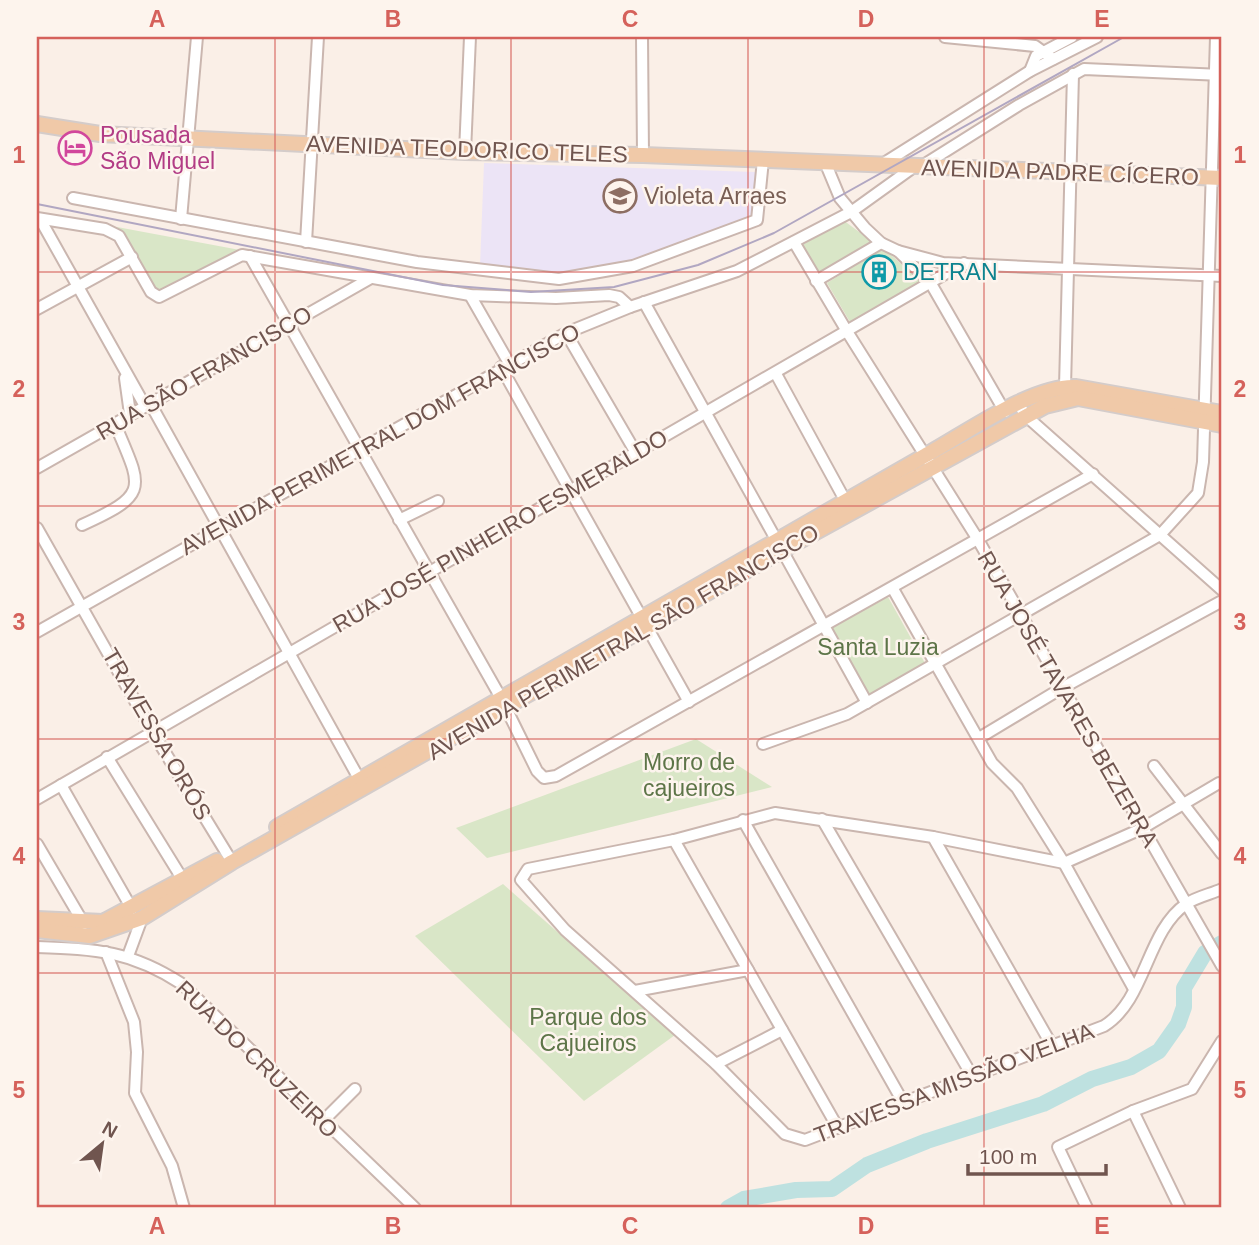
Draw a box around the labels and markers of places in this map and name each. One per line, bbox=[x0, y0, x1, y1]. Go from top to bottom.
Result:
place label: Pousada São Miguel bbox=[100, 122, 215, 174]
hotel icon: Pousada São Miguel bbox=[56, 129, 94, 167]
school or university icon: Violeta Arraes bbox=[601, 177, 639, 215]
place label: Violeta Arraes bbox=[644, 183, 787, 209]
building icon: DETRAN bbox=[860, 253, 898, 291]
place label: DETRAN bbox=[903, 259, 998, 285]

